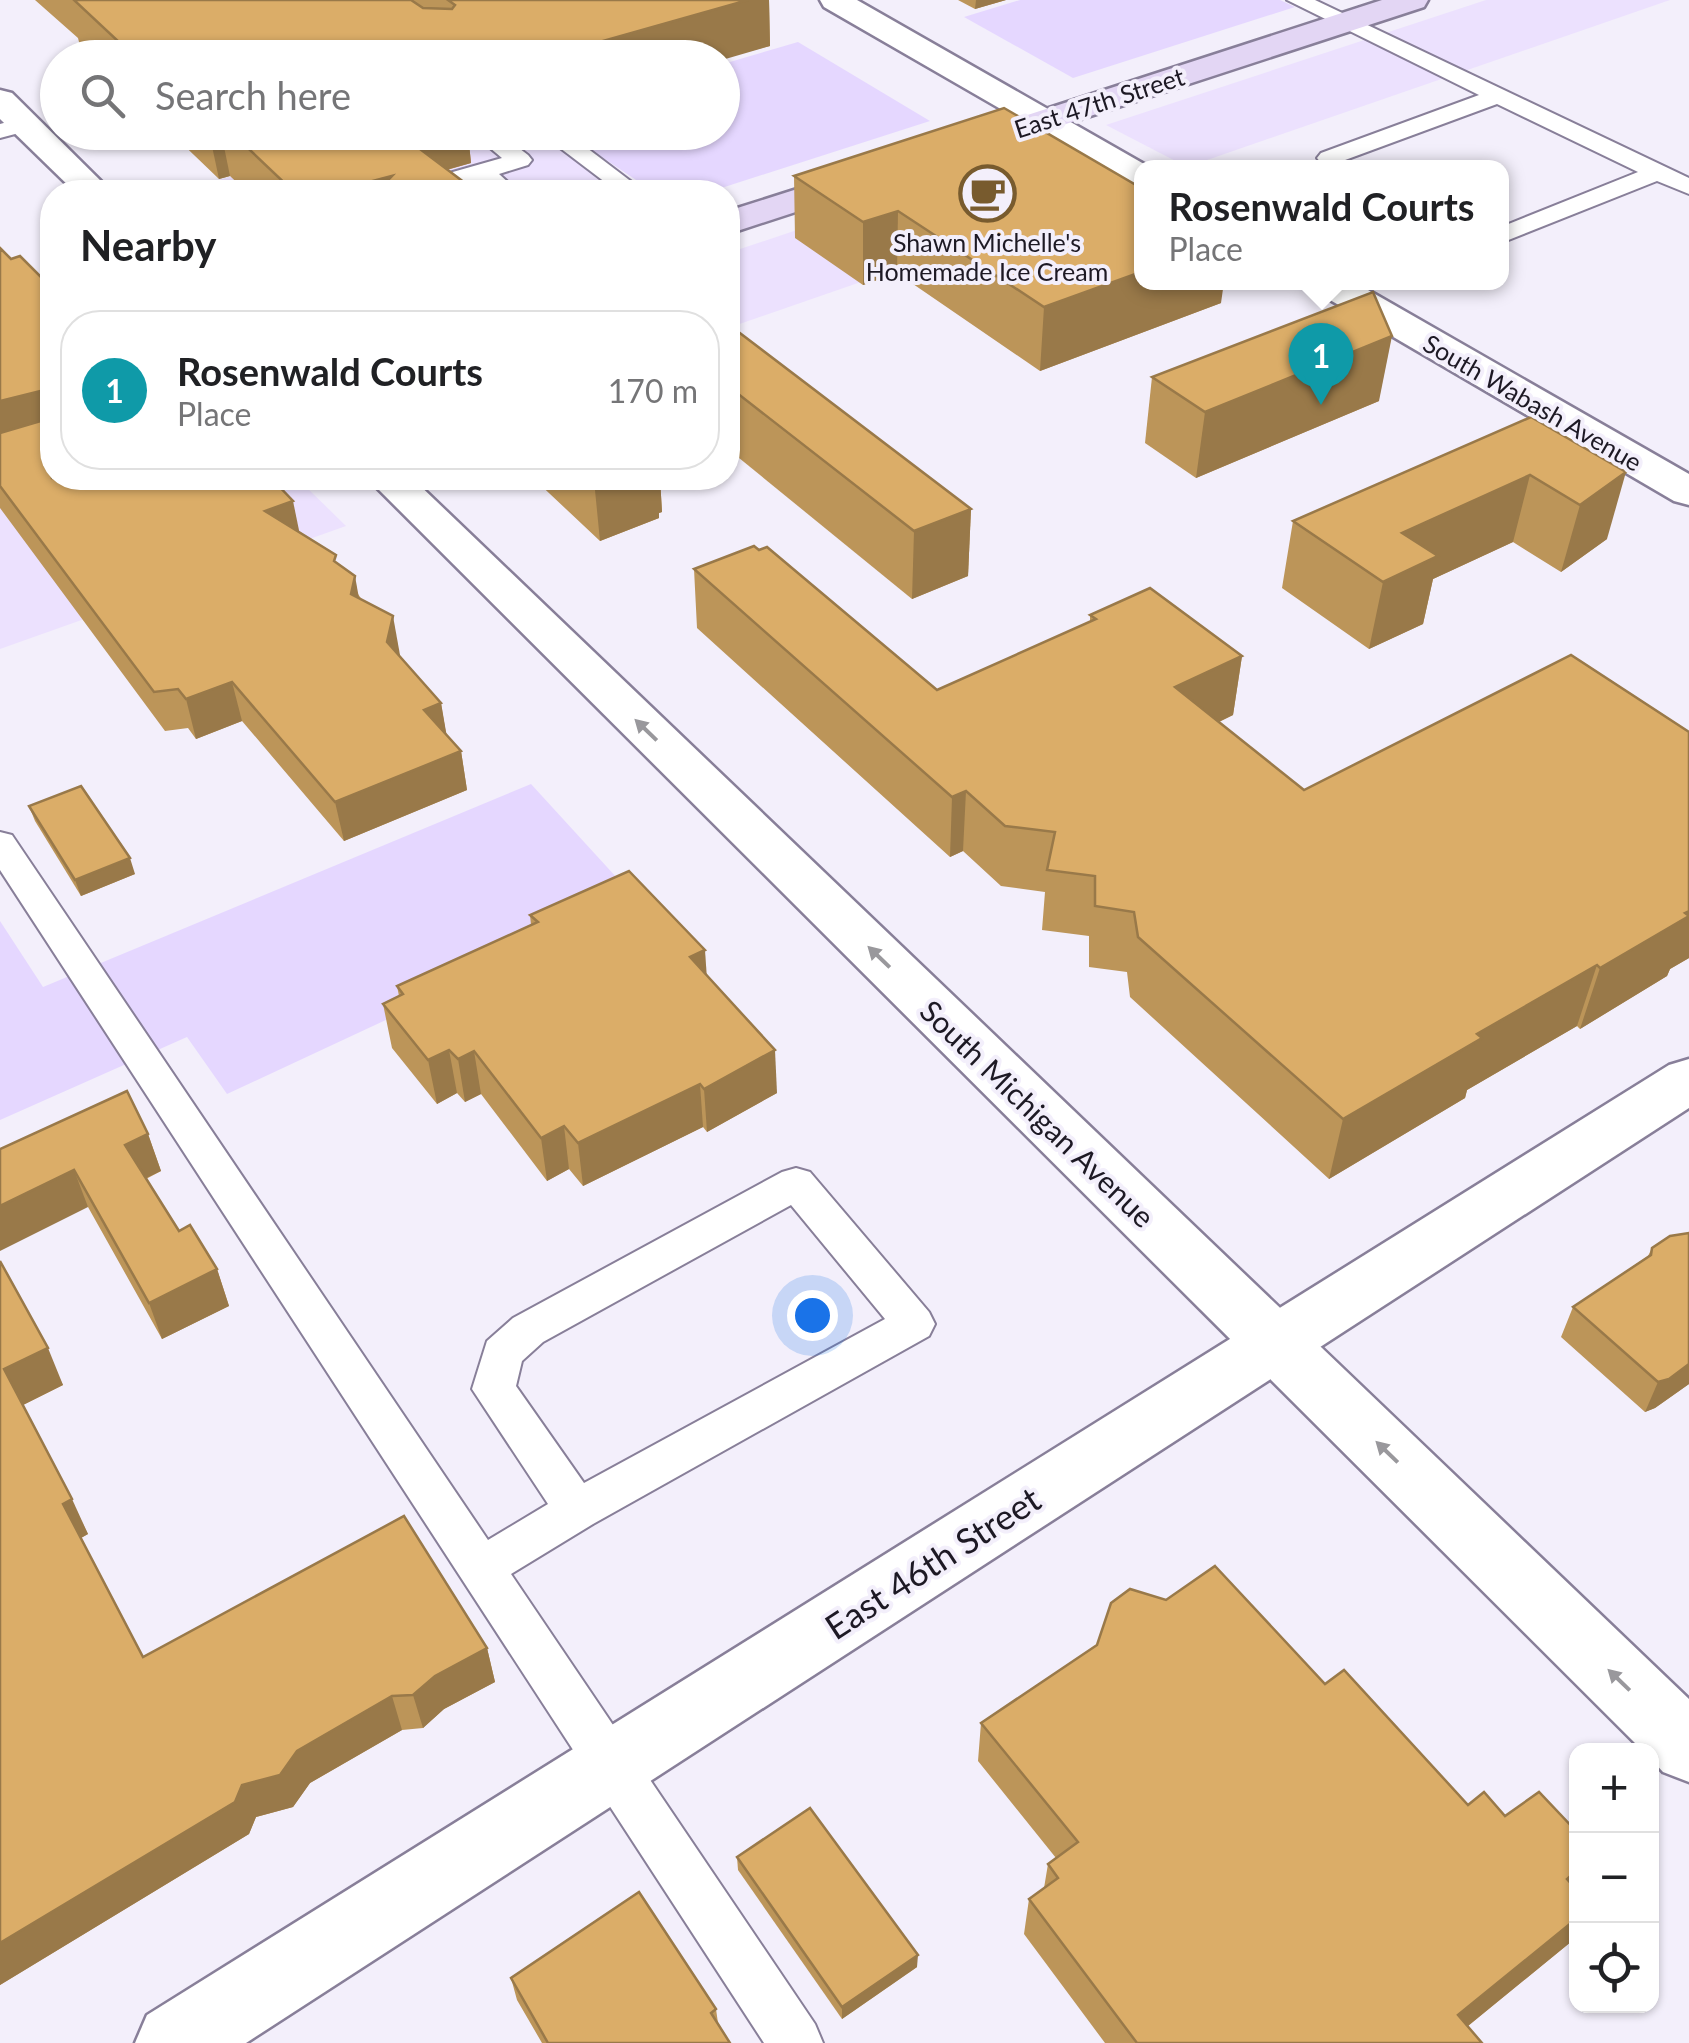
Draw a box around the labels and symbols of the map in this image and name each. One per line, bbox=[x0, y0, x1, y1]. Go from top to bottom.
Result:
street label: East 47th Street bbox=[1010, 60, 1188, 144]
cafe icon: Shawn Michelle's Homemade Ice Cream bbox=[957, 163, 1017, 223]
place label: Shawn Michelle's Homemade Ice Cream bbox=[866, 227, 1108, 286]
pin: 1 bbox=[1288, 322, 1354, 405]
street label: South Wabash Avenue bbox=[1419, 327, 1647, 477]
one-way arrow bbox=[635, 719, 659, 742]
one-way arrow bbox=[867, 946, 891, 969]
street label: South Michigan Avenue bbox=[913, 992, 1163, 1234]
your location bbox=[787, 1290, 838, 1341]
one-way arrow bbox=[1376, 1441, 1400, 1465]
street label: East 46th Street bbox=[817, 1477, 1048, 1647]
one-way arrow bbox=[1608, 1669, 1632, 1692]

